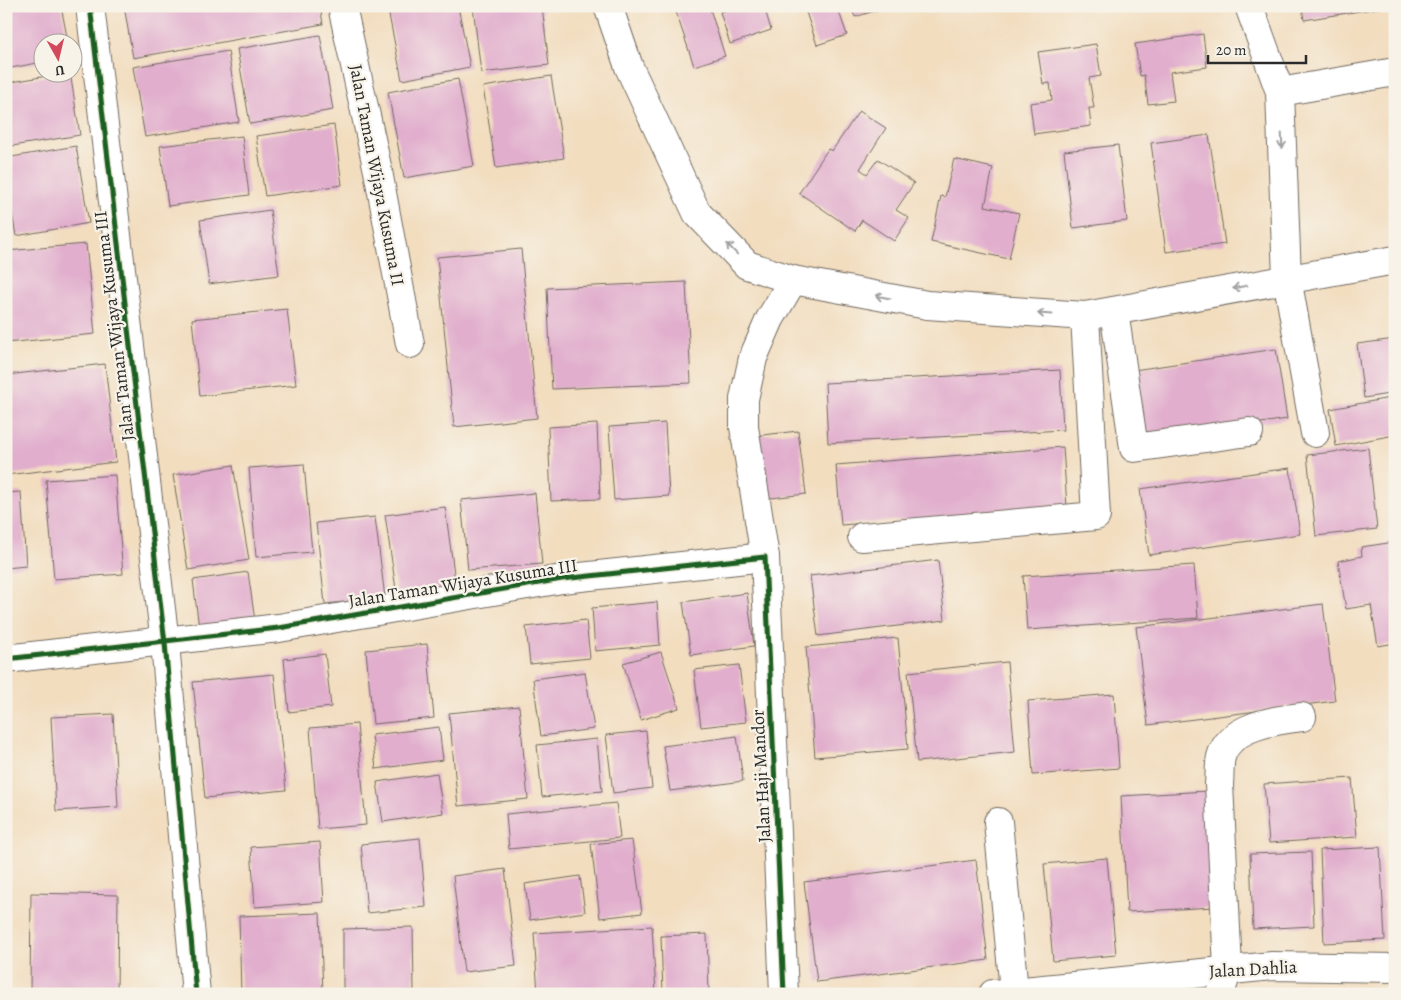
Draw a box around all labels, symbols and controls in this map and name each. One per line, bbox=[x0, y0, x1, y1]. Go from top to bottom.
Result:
north arrow bbox=[32, 32, 82, 82]
scale bar bbox=[1208, 32, 1306, 64]
text: 20 m bbox=[1216, 40, 1247, 60]
text: U bbox=[54, 60, 66, 80]
street label: Jalan Taman Wijaya Kusuma II bbox=[344, 62, 410, 288]
one-way arrow bbox=[1278, 133, 1287, 149]
street label: Jalan Taman Wijaya Kusuma III bbox=[88, 210, 140, 442]
one-way arrow bbox=[726, 243, 738, 255]
one-way arrow bbox=[1232, 283, 1248, 293]
one-way arrow bbox=[876, 292, 892, 301]
one-way arrow bbox=[1037, 309, 1053, 318]
street label: Jalan Taman Wijaya Kusuma III bbox=[347, 553, 579, 613]
street label: Jalan Haji Mandor bbox=[746, 709, 776, 843]
street label: Jalan Dahlia bbox=[1208, 955, 1298, 983]

